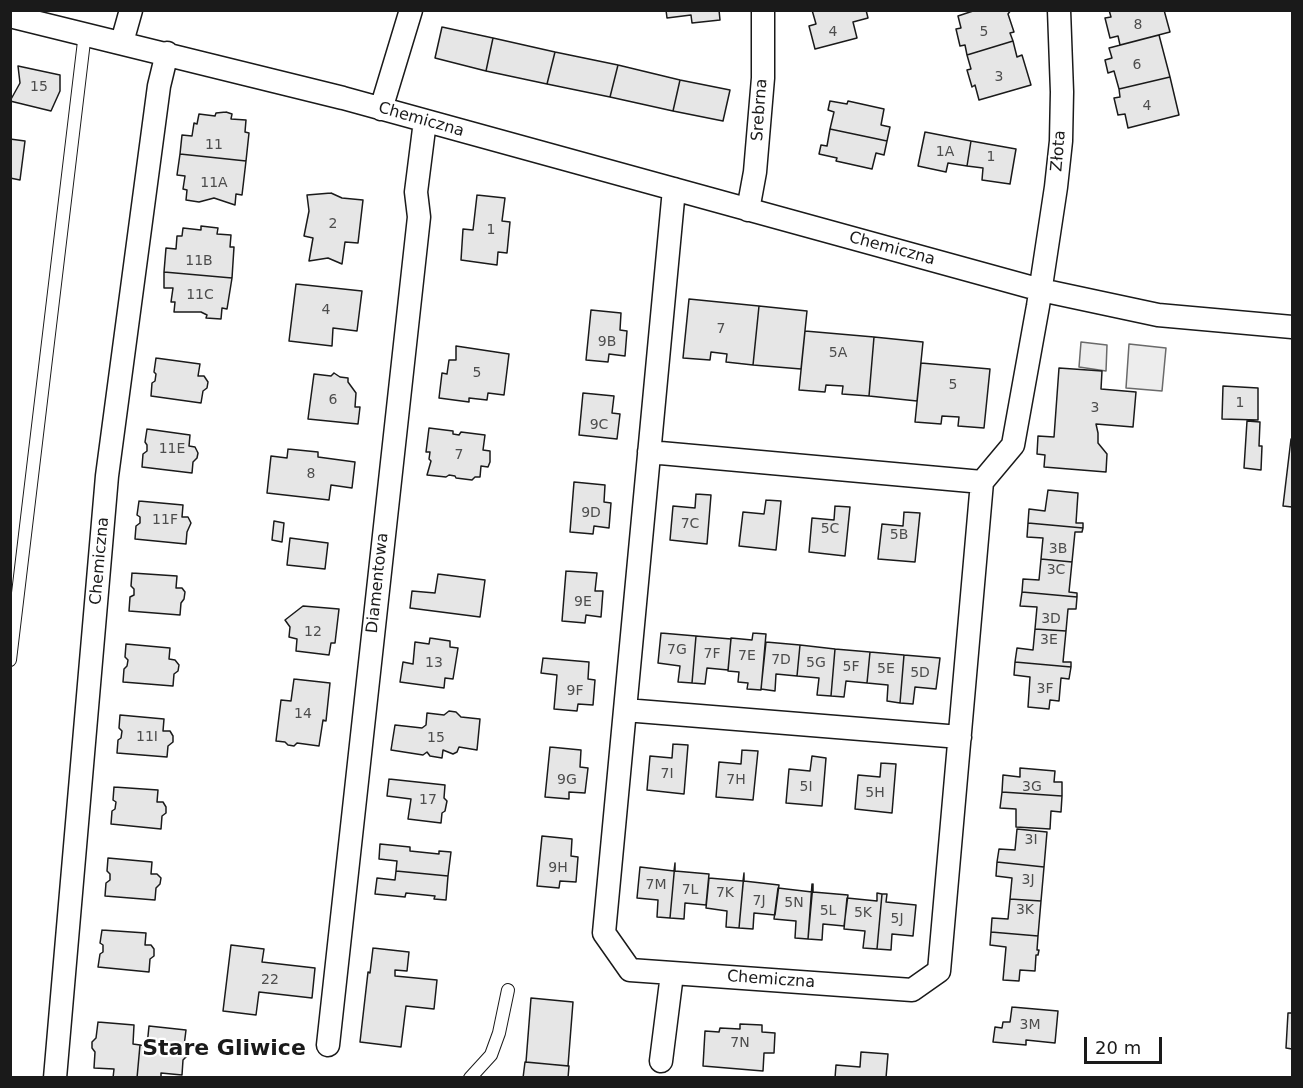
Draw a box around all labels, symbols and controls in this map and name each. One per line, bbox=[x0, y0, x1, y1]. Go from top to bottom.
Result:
house number: 8 bbox=[1134, 17, 1142, 33]
house number: 4 bbox=[829, 24, 837, 40]
house number: 5 bbox=[980, 24, 988, 40]
house number: 6 bbox=[1133, 57, 1141, 73]
house number: 3 bbox=[995, 69, 1003, 85]
street label: Srebrna bbox=[748, 78, 772, 142]
house number: 15 bbox=[30, 79, 48, 95]
house number: 4 bbox=[1143, 98, 1151, 114]
street label: Chemiczna bbox=[376, 99, 466, 141]
street label: Złota bbox=[1048, 130, 1070, 172]
house number: 11 bbox=[205, 137, 223, 153]
house number: 1A bbox=[936, 144, 954, 160]
house number: 1 bbox=[987, 149, 995, 165]
house number: 11A bbox=[200, 175, 228, 191]
house number: 2 bbox=[329, 216, 337, 232]
house number: 1 bbox=[487, 222, 495, 238]
street label: Chemiczna bbox=[847, 228, 937, 270]
house number: 11B bbox=[185, 253, 213, 269]
house number: 11C bbox=[186, 287, 214, 303]
house number: 4 bbox=[322, 302, 330, 318]
house number: 7 bbox=[717, 321, 725, 337]
house number: 9B bbox=[598, 334, 616, 350]
house number: 5A bbox=[829, 345, 847, 361]
house number: 5 bbox=[473, 365, 481, 381]
house number: 5 bbox=[949, 377, 957, 393]
house number: 6 bbox=[329, 392, 337, 408]
house number: 1 bbox=[1236, 395, 1244, 411]
house number: 3 bbox=[1091, 400, 1099, 416]
house number: 9C bbox=[590, 417, 608, 433]
house number: 11E bbox=[159, 441, 185, 457]
house number: 7 bbox=[455, 447, 463, 463]
house number: 8 bbox=[307, 466, 315, 482]
house number: 9D bbox=[581, 505, 601, 521]
house number: 11F bbox=[152, 512, 178, 528]
street label: Chemiczna bbox=[87, 516, 113, 606]
house number: 7C bbox=[681, 516, 699, 532]
house number: 5C bbox=[821, 521, 839, 537]
house number: 5B bbox=[890, 527, 908, 543]
street label: Diamentowa bbox=[363, 532, 393, 634]
house number: 3B bbox=[1049, 541, 1067, 557]
house number: 3C bbox=[1047, 562, 1065, 578]
house number: 9E bbox=[574, 594, 592, 610]
house number: 3D bbox=[1041, 611, 1061, 627]
house number: 12 bbox=[304, 624, 322, 640]
house number: 3E bbox=[1040, 632, 1058, 648]
house number: 7G bbox=[667, 642, 687, 658]
house number: 7F bbox=[704, 646, 720, 662]
house number: 7E bbox=[738, 648, 756, 664]
house number: 7D bbox=[771, 652, 791, 668]
house number: 13 bbox=[425, 655, 443, 671]
house number: 5G bbox=[806, 655, 826, 671]
house number: 5F bbox=[843, 659, 859, 675]
house number: 5E bbox=[877, 661, 895, 677]
house number: 5D bbox=[910, 665, 930, 681]
house number: 3F bbox=[1037, 681, 1053, 697]
house number: 9F bbox=[567, 683, 583, 699]
house number: 14 bbox=[294, 706, 312, 722]
house number: 11I bbox=[136, 729, 158, 745]
house number: 15 bbox=[427, 730, 445, 746]
house number: 7I bbox=[660, 766, 674, 782]
house number: 9G bbox=[557, 772, 577, 788]
house number: 7H bbox=[726, 772, 746, 788]
house number: 5I bbox=[799, 779, 813, 795]
house number: 3G bbox=[1022, 779, 1042, 795]
house number: 5H bbox=[865, 785, 885, 801]
house number: 17 bbox=[419, 792, 437, 808]
house number: 3I bbox=[1024, 832, 1038, 848]
house number: 9H bbox=[548, 860, 568, 876]
house number: 3J bbox=[1021, 872, 1035, 888]
house number: 7M bbox=[646, 877, 666, 893]
house number: 7L bbox=[682, 882, 698, 898]
house number: 7K bbox=[716, 885, 734, 901]
house number: 7J bbox=[752, 893, 766, 909]
house number: 5N bbox=[784, 895, 804, 911]
house number: 3K bbox=[1016, 902, 1034, 918]
house number: 5L bbox=[820, 903, 836, 919]
house number: 5K bbox=[854, 905, 872, 921]
house number: 5J bbox=[890, 911, 904, 927]
street label: Chemiczna bbox=[726, 967, 816, 993]
house number: 22 bbox=[261, 972, 279, 988]
house number: 3M bbox=[1020, 1017, 1040, 1033]
scale bar bbox=[1087, 1025, 1165, 1063]
house number: 7N bbox=[730, 1035, 750, 1051]
district label: Stare Gliwice bbox=[142, 1036, 306, 1062]
text: 20 m bbox=[1095, 1037, 1141, 1058]

